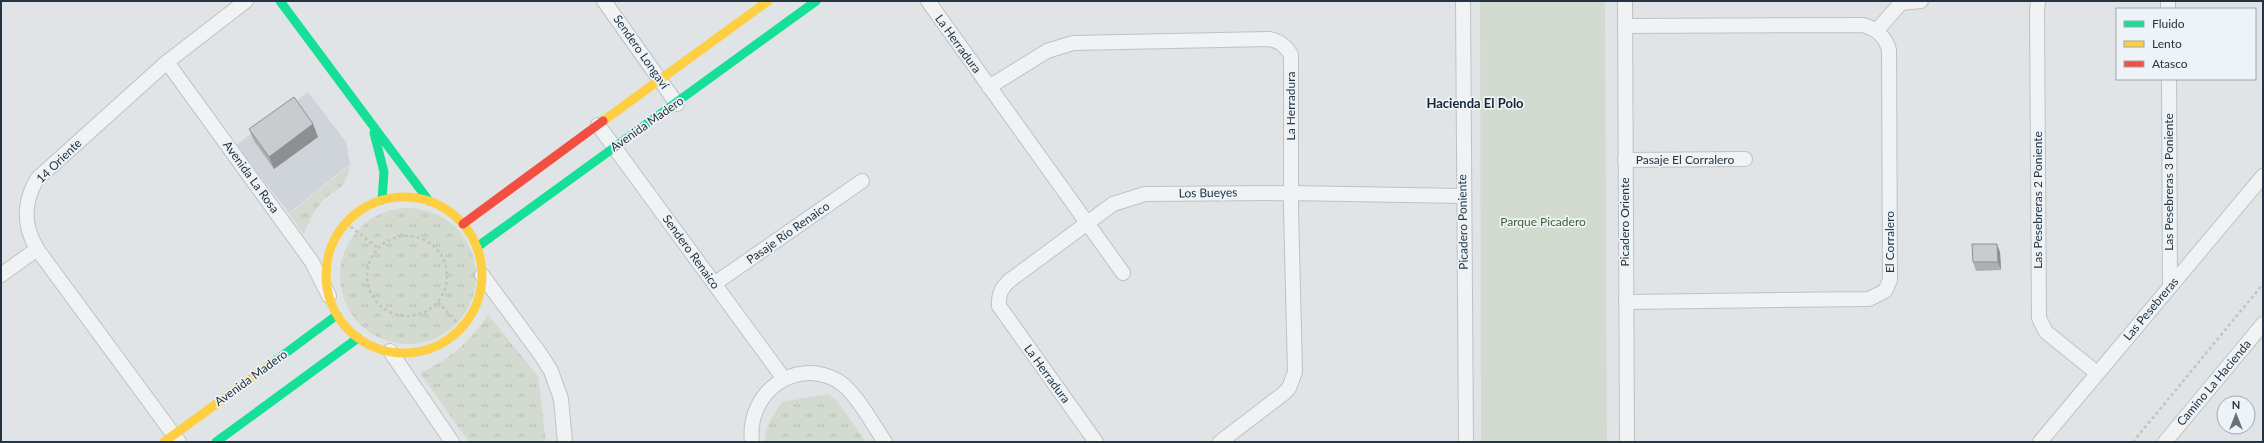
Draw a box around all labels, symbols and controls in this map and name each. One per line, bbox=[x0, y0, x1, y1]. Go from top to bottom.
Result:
legend bbox=[2116, 8, 2256, 80]
street label: La Herradura bbox=[932, 11, 985, 76]
street label: Sendero Longaví bbox=[610, 12, 673, 93]
text: Fluido bbox=[2152, 16, 2185, 31]
text: Lento bbox=[2152, 36, 2182, 51]
text: Atasco bbox=[2152, 56, 2188, 71]
street label: La Herradura bbox=[1283, 72, 1298, 140]
street label: Avenida Madero bbox=[607, 93, 686, 154]
district label: Hacienda El Polo bbox=[1426, 95, 1524, 111]
street label: Las Pesebreras 3 Poniente bbox=[2161, 113, 2176, 251]
street label: Las Pesebreras 2 Poniente bbox=[2030, 131, 2045, 269]
street label: 14 Oriente bbox=[33, 135, 84, 186]
street label: Avenida La Rosa bbox=[220, 138, 283, 216]
street label: Pasaje El Corralero bbox=[1636, 152, 1734, 167]
street label: Picadero Poniente bbox=[1454, 174, 1471, 270]
street label: Picadero Oriente bbox=[1617, 177, 1632, 267]
street label: Los Bueyes bbox=[1178, 184, 1238, 201]
street label: Pasaje Río Renaico bbox=[743, 198, 832, 267]
street label: El Corralero bbox=[1882, 211, 1897, 273]
street label: Sendero Renaico bbox=[659, 212, 723, 292]
park label: Parque Picadero bbox=[1500, 214, 1586, 229]
street label: Las Pesebreras bbox=[2120, 274, 2181, 343]
street label: Camino La Hacienda bbox=[2173, 337, 2254, 429]
street label: La Herradura bbox=[1021, 341, 1074, 406]
street label: Avenida Madero bbox=[211, 346, 290, 409]
north arrow bbox=[2216, 395, 2256, 435]
text: N bbox=[2232, 398, 2240, 411]

